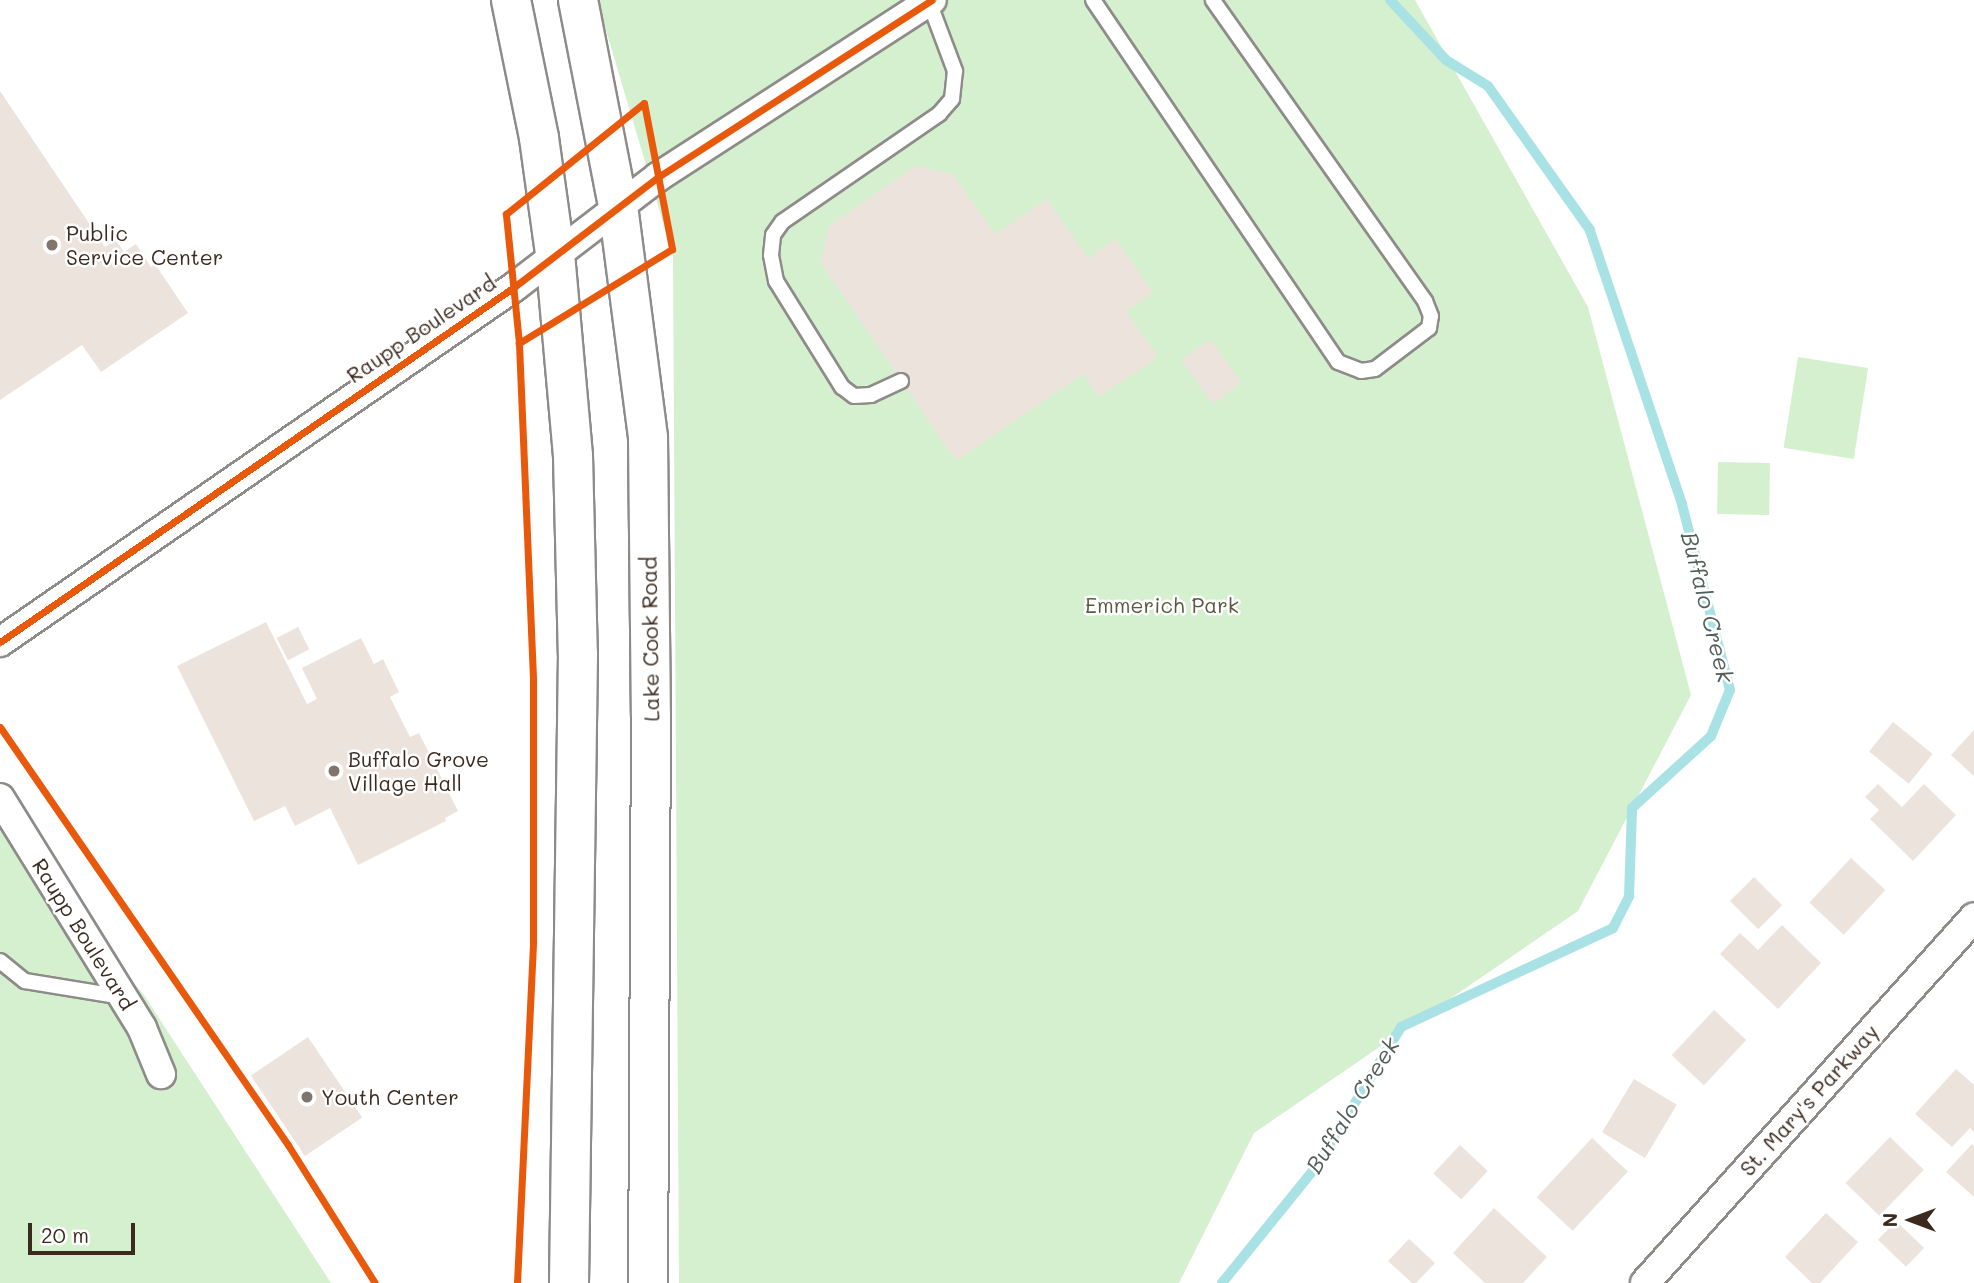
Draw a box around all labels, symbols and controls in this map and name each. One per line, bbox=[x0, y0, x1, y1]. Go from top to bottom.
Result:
place label: Public Service Center bbox=[66, 220, 223, 270]
marker: Public Service Center bbox=[44, 237, 60, 253]
street label: Raupp Boulevard bbox=[342, 270, 500, 388]
water label: Buffalo Creek bbox=[1676, 529, 1740, 685]
street label: Lake Cook Road bbox=[636, 556, 664, 722]
park label: Emmerich Park bbox=[1085, 592, 1239, 618]
place label: Buffalo Grove Village Hall bbox=[348, 746, 489, 796]
marker: Buffalo Grove Village Hall bbox=[326, 763, 342, 779]
street label: Raupp Boulevard bbox=[27, 854, 141, 1014]
street label: St. Mary's Parkway bbox=[1734, 1019, 1884, 1181]
water label: Buffalo Creek bbox=[1299, 1032, 1405, 1178]
place label: Youth Center bbox=[321, 1084, 459, 1110]
marker: Youth Center bbox=[299, 1089, 315, 1105]
north arrow bbox=[1876, 1185, 1946, 1255]
scale bar bbox=[32, 1210, 138, 1254]
text: N bbox=[1877, 1213, 1902, 1227]
text: 20 m bbox=[41, 1221, 89, 1248]

